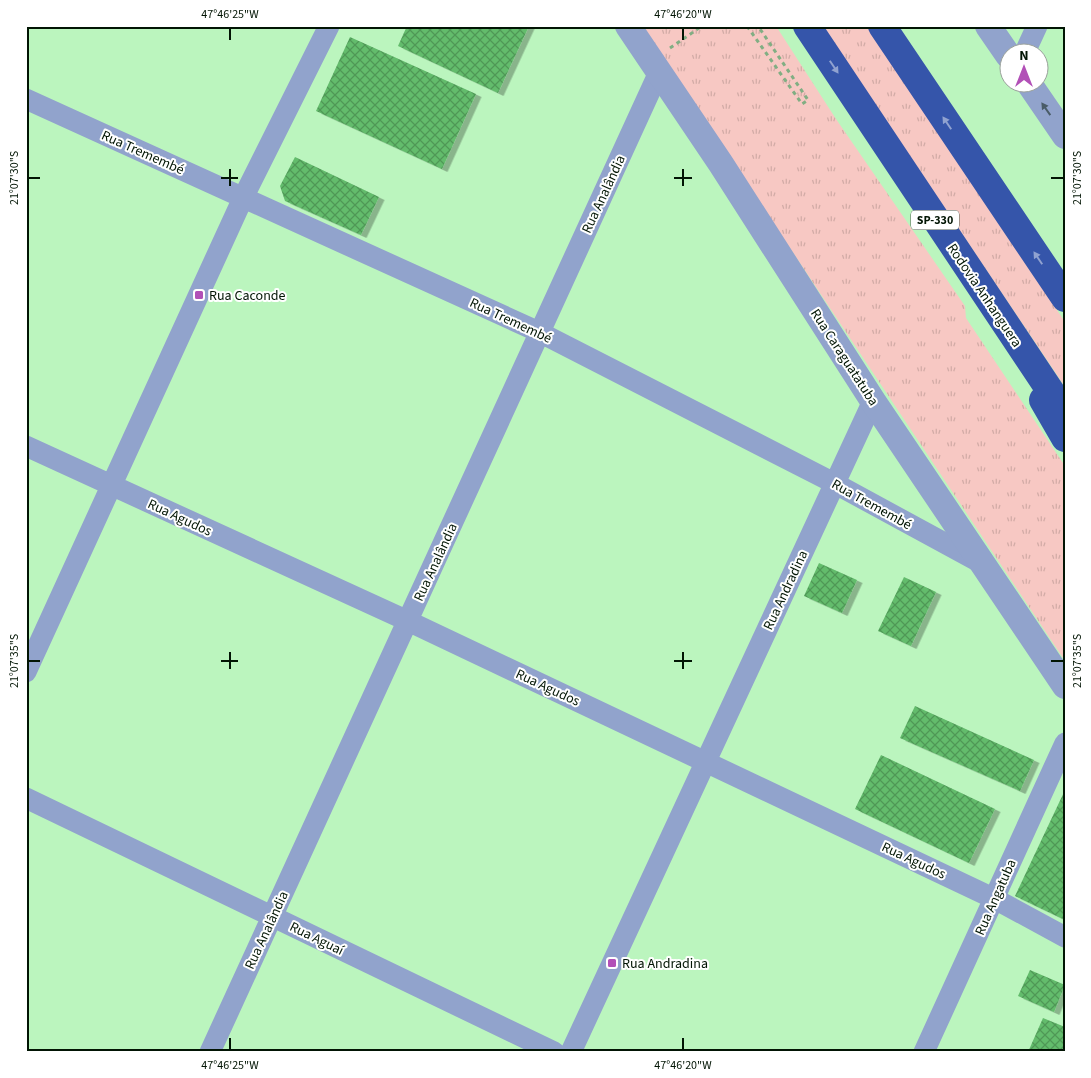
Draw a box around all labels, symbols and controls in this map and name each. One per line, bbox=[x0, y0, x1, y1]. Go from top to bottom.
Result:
text: 47°46'25"W bbox=[201, 6, 259, 23]
text: 47°46'20"W bbox=[654, 6, 712, 23]
north arrow bbox=[998, 42, 1048, 92]
text: N bbox=[1019, 46, 1029, 66]
one-way arrow bbox=[829, 60, 838, 74]
one-way arrow bbox=[1041, 102, 1051, 116]
one-way arrow bbox=[942, 116, 952, 129]
street label: Rua Tremembé bbox=[98, 126, 187, 180]
text: 21°07'30"S bbox=[6, 151, 23, 205]
text: 21°07'30"S bbox=[1069, 151, 1086, 205]
street label: Rua Analândia bbox=[577, 152, 631, 237]
road number: SP-330 bbox=[911, 210, 959, 230]
street label: Rodovia Anhanguera bbox=[942, 240, 1026, 351]
one-way arrow bbox=[1033, 251, 1042, 264]
place label: Rua Caconde bbox=[209, 286, 286, 306]
marker: Rua Caconde bbox=[193, 289, 205, 301]
street label: Rua Tremembé bbox=[466, 293, 555, 349]
street label: Rua Caraguatatuba bbox=[805, 305, 883, 410]
street label: Rua Tremembé bbox=[828, 475, 915, 535]
street label: Rua Agudos bbox=[144, 494, 215, 542]
street label: Rua Analândia bbox=[409, 520, 463, 605]
street label: Rua Andradina bbox=[759, 547, 813, 634]
text: 21°07'35"S bbox=[6, 634, 23, 688]
text: 21°07'35"S bbox=[1069, 634, 1086, 688]
street label: Rua Agudos bbox=[512, 664, 583, 712]
street label: Rua Agudos bbox=[878, 837, 949, 885]
street label: Rua Angatuba bbox=[970, 856, 1022, 939]
street label: Rua Analândia bbox=[240, 888, 294, 973]
street label: Rua Aguaí bbox=[286, 917, 348, 961]
place label: Rua Andradina bbox=[622, 954, 708, 974]
marker: Rua Andradina bbox=[606, 957, 618, 969]
text: 47°46'25"W bbox=[201, 1057, 259, 1074]
text: 47°46'20"W bbox=[654, 1057, 712, 1074]

